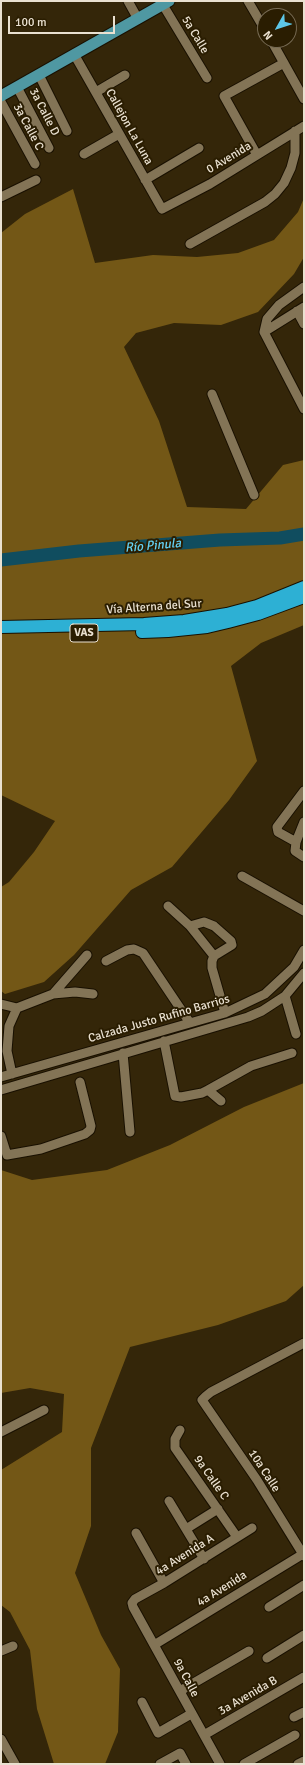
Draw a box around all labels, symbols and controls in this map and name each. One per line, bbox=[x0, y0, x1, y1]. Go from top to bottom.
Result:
scale bar bbox=[10, 8, 117, 34]
north arrow bbox=[257, 8, 297, 48]
street label: 5a Calle bbox=[178, 14, 212, 56]
text: 100 m bbox=[15, 15, 47, 30]
text: N bbox=[261, 28, 276, 42]
street label: 3a Calle D bbox=[26, 86, 62, 138]
street label: Callejon La Luna bbox=[102, 86, 156, 168]
street label: 3a Calle C bbox=[10, 101, 46, 153]
street label: 0 Avenida bbox=[204, 139, 254, 177]
water label: Río Pinula bbox=[124, 536, 182, 556]
street label: Vía Alterna del Sur bbox=[106, 596, 202, 618]
road number: VAS bbox=[70, 624, 98, 642]
street label: Calzada Justo Rufino Barrios bbox=[87, 992, 231, 1046]
street label: 10a Calle bbox=[245, 1447, 283, 1495]
street label: 9a Calle C bbox=[190, 1453, 232, 1503]
street label: 4a Avenida A bbox=[153, 1531, 217, 1579]
street label: 4a Avenida bbox=[194, 1568, 250, 1610]
street label: 9a Calle bbox=[170, 1656, 202, 1700]
street label: 3a Avenida B bbox=[216, 1673, 280, 1719]

